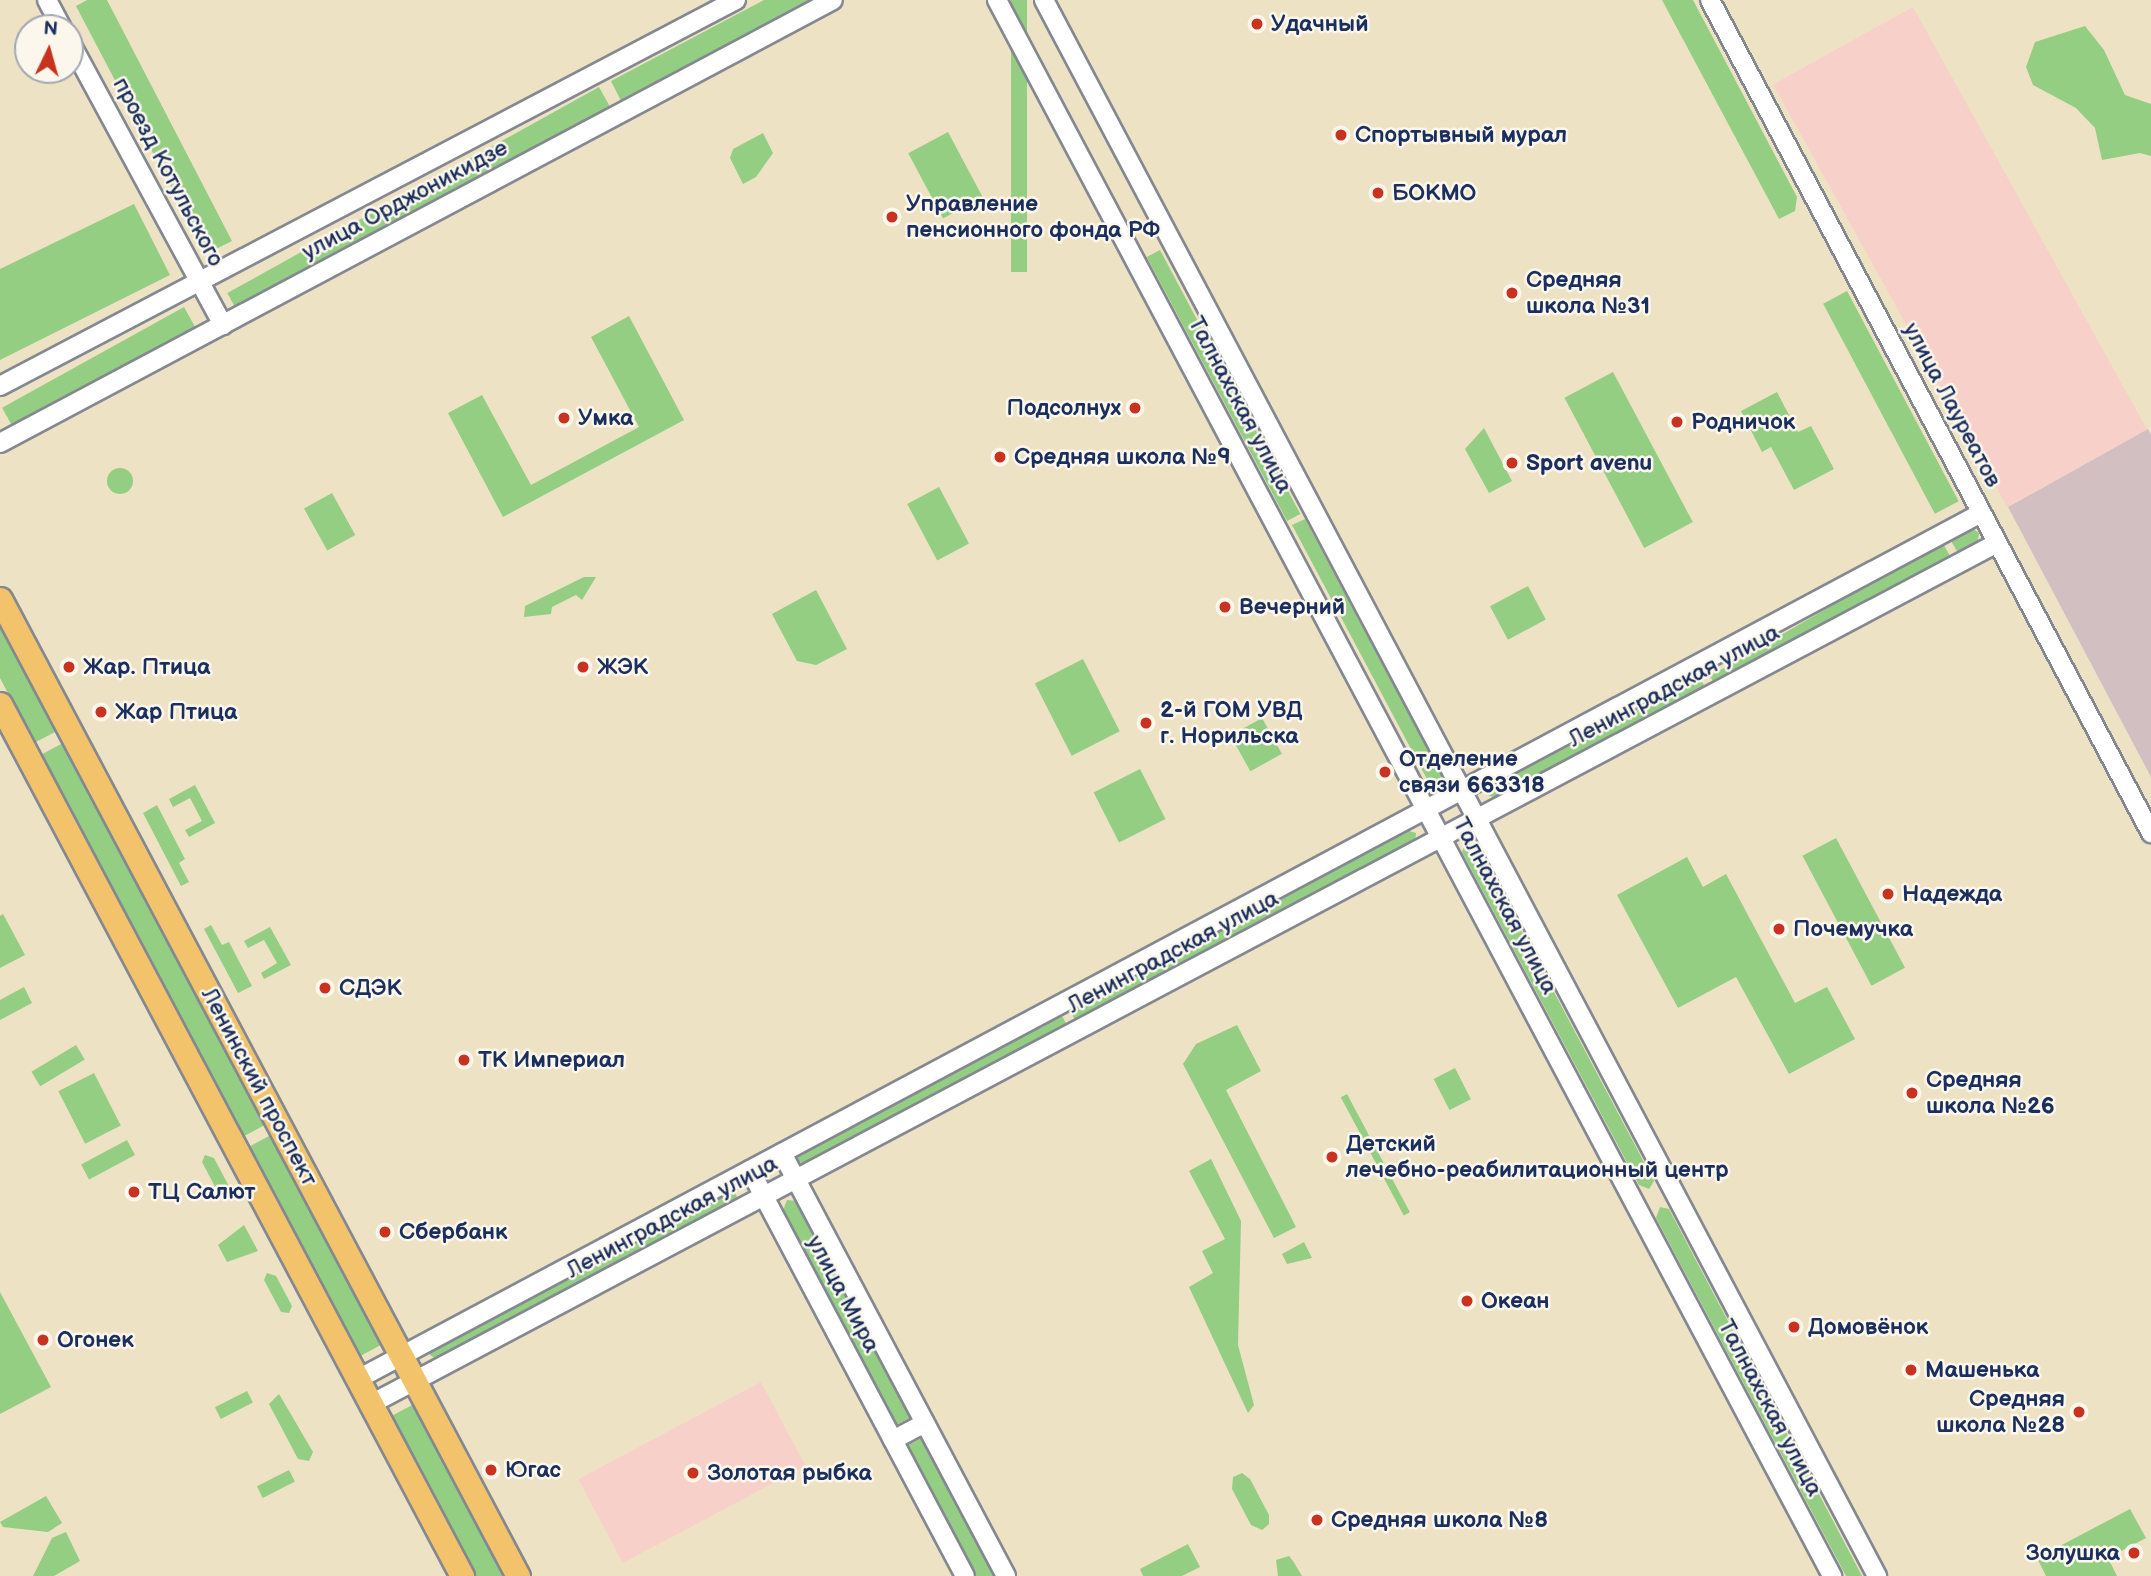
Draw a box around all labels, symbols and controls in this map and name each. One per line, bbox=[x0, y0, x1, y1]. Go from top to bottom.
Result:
place label: Удачный bbox=[1271, 10, 1368, 38]
north arrow bbox=[14, 14, 84, 84]
marker: Удачный bbox=[1249, 16, 1265, 32]
text: N bbox=[43, 17, 59, 42]
street label: проезд Котульского bbox=[107, 73, 229, 271]
place label: Спортывный мурал bbox=[1355, 121, 1567, 149]
marker: Спортывный мурал bbox=[1333, 127, 1349, 143]
street label: улица Орджоникидзе bbox=[297, 134, 513, 266]
place label: БОКМО bbox=[1392, 179, 1476, 207]
marker: БОКМО bbox=[1370, 185, 1386, 201]
place label: Управление пенсионного фонда РФ bbox=[906, 190, 1160, 244]
marker: Управление пенсионного фонда РФ bbox=[884, 209, 900, 225]
place label: Средняя школа №31 bbox=[1526, 266, 1650, 320]
marker: Средняя школа №31 bbox=[1504, 285, 1520, 301]
street label: Талнахская улица bbox=[1182, 312, 1298, 498]
street label: улица Лауреатов bbox=[1897, 318, 2007, 492]
place label: Подсолнух bbox=[1006, 394, 1121, 422]
marker: Подсолнух bbox=[1127, 400, 1143, 416]
place label: Умка bbox=[578, 404, 633, 432]
place label: Родничок bbox=[1691, 408, 1795, 436]
marker: Умка bbox=[556, 410, 572, 426]
marker: Родничок bbox=[1669, 414, 1685, 430]
place label: Средняя школа №9 bbox=[1014, 443, 1231, 471]
marker: Средняя школа №9 bbox=[992, 449, 1008, 465]
place label: Sport avenu bbox=[1526, 449, 1652, 477]
marker: Sport avenu bbox=[1504, 455, 1520, 471]
place label: Вечерний bbox=[1239, 593, 1345, 621]
marker: Вечерний bbox=[1217, 599, 1233, 615]
street label: Ленинградская улица bbox=[1564, 619, 1784, 753]
place label: Жар. Птица bbox=[83, 653, 210, 681]
place label: ЖЭК bbox=[597, 653, 648, 681]
marker: Жар. Птица bbox=[61, 659, 77, 675]
marker: ЖЭК bbox=[575, 659, 591, 675]
place label: 2-й ГОМ УВД г. Норильска bbox=[1160, 696, 1302, 750]
place label: Жар Птица bbox=[115, 698, 237, 726]
marker: Жар Птица bbox=[93, 704, 109, 720]
marker: 2-й ГОМ УВД г. Норильска bbox=[1138, 715, 1154, 731]
place label: Отделение связи 663318 bbox=[1399, 745, 1545, 799]
marker: Отделение связи 663318 bbox=[1377, 764, 1393, 780]
street label: Талнахская улица bbox=[1447, 813, 1563, 999]
place label: Надежда bbox=[1902, 880, 2002, 908]
street label: Ленинградская улица bbox=[1063, 885, 1283, 1019]
marker: Надежда bbox=[1880, 886, 1896, 902]
place label: Почемучка bbox=[1793, 915, 1913, 943]
marker: Почемучка bbox=[1771, 921, 1787, 937]
place label: СДЭК bbox=[339, 974, 402, 1002]
marker: СДЭК bbox=[317, 980, 333, 996]
street label: Ленинский проспект bbox=[195, 983, 323, 1191]
place label: ТК Империал bbox=[478, 1046, 625, 1074]
marker: ТК Империал bbox=[456, 1052, 472, 1068]
place label: Средняя школа №26 bbox=[1926, 1066, 2055, 1120]
marker: Средняя школа №26 bbox=[1904, 1085, 1920, 1101]
place label: Детский лечебно-реабилитационный центр bbox=[1346, 1130, 1729, 1184]
marker: Детский лечебно-реабилитационный центр bbox=[1324, 1149, 1340, 1165]
street label: Ленинградская улица bbox=[562, 1150, 782, 1284]
place label: ТЦ Салют bbox=[148, 1178, 255, 1206]
marker: ТЦ Салют bbox=[126, 1184, 142, 1200]
place label: Сбербанк bbox=[399, 1218, 507, 1246]
marker: Сбербанк bbox=[377, 1224, 393, 1240]
street label: улица Мира bbox=[801, 1231, 885, 1357]
place label: Океан bbox=[1481, 1287, 1550, 1315]
marker: Океан bbox=[1459, 1293, 1475, 1309]
place label: Домовёнок bbox=[1808, 1313, 1928, 1341]
street label: Талнахская улица bbox=[1712, 1315, 1828, 1501]
marker: Домовёнок bbox=[1786, 1319, 1802, 1335]
place label: Огонек bbox=[57, 1326, 134, 1354]
marker: Огонек bbox=[35, 1332, 51, 1348]
place label: Машенька bbox=[1925, 1356, 2039, 1384]
marker: Машенька bbox=[1903, 1362, 1919, 1378]
place label: Средняя школа №28 bbox=[1936, 1385, 2065, 1439]
marker: Средняя школа №28 bbox=[2071, 1404, 2087, 1420]
place label: Югас bbox=[505, 1456, 561, 1484]
place label: Золотая рыбка bbox=[707, 1459, 872, 1487]
marker: Югас bbox=[483, 1462, 499, 1478]
marker: Золотая рыбка bbox=[685, 1465, 701, 1481]
place label: Средняя школа №8 bbox=[1331, 1506, 1548, 1534]
marker: Средняя школа №8 bbox=[1309, 1512, 1325, 1528]
place label: Золушка bbox=[2026, 1539, 2120, 1567]
marker: Золушка bbox=[2126, 1545, 2142, 1561]

